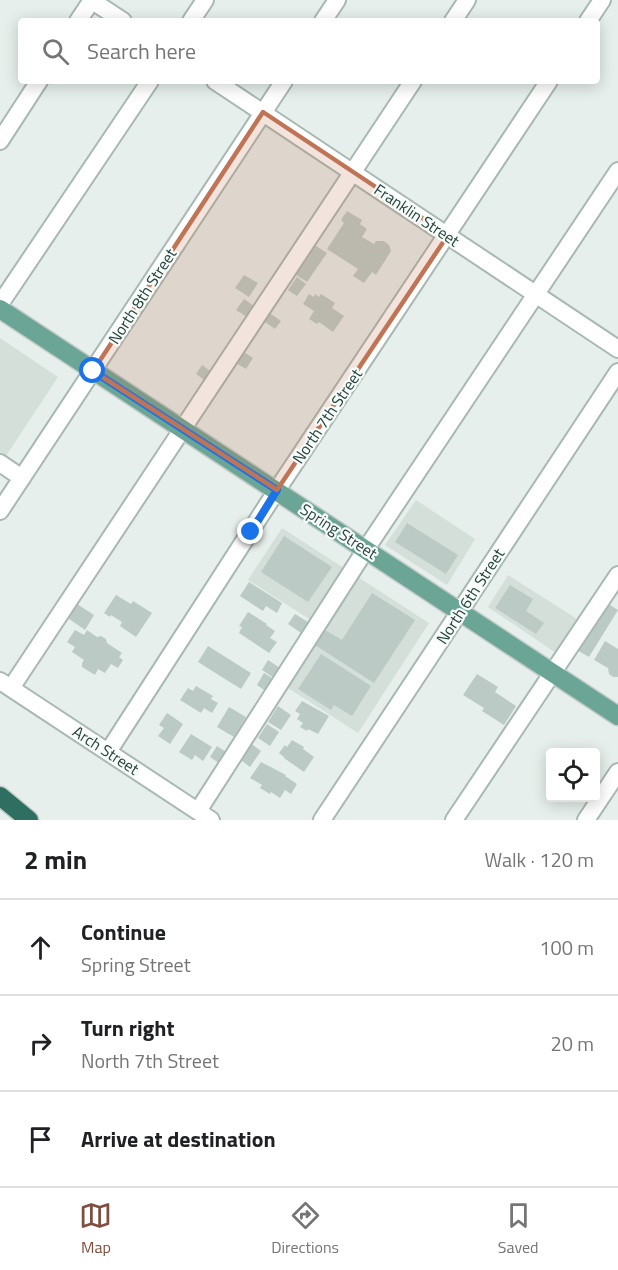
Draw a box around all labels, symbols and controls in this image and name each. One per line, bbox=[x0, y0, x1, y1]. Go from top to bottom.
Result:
search box bbox=[18, 18, 600, 84]
text: Search here bbox=[87, 34, 196, 68]
icon: search bbox=[39, 35, 72, 68]
street label: Franklin Street bbox=[369, 178, 465, 253]
street label: North 8th Street bbox=[102, 243, 182, 349]
route start bbox=[79, 357, 105, 383]
street label: North 7th Street bbox=[286, 363, 368, 468]
street label: Spring Street bbox=[296, 497, 383, 565]
route end bbox=[237, 518, 263, 544]
street label: North 6th Street bbox=[430, 543, 510, 649]
street label: Arch Street bbox=[68, 719, 144, 781]
map controls bbox=[546, 748, 600, 802]
button: locate bbox=[546, 748, 600, 802]
text: 2 min bbox=[24, 840, 87, 879]
text: Walk · 120 m bbox=[485, 844, 594, 875]
text: Continue bbox=[81, 915, 166, 949]
icon: ahead bbox=[24, 931, 57, 964]
text: 100 m bbox=[539, 932, 594, 963]
text: Spring Street bbox=[81, 949, 191, 980]
text: Turn right bbox=[81, 1011, 175, 1045]
icon: right bbox=[24, 1027, 57, 1060]
text: 20 m bbox=[550, 1028, 594, 1059]
text: North 7th Street bbox=[81, 1045, 219, 1076]
text: Arrive at destination bbox=[81, 1122, 276, 1156]
icon: arrive bbox=[24, 1123, 57, 1156]
tab: Map bbox=[79, 1199, 112, 1259]
tab: Directions bbox=[271, 1199, 339, 1259]
tab: Saved bbox=[498, 1199, 539, 1259]

